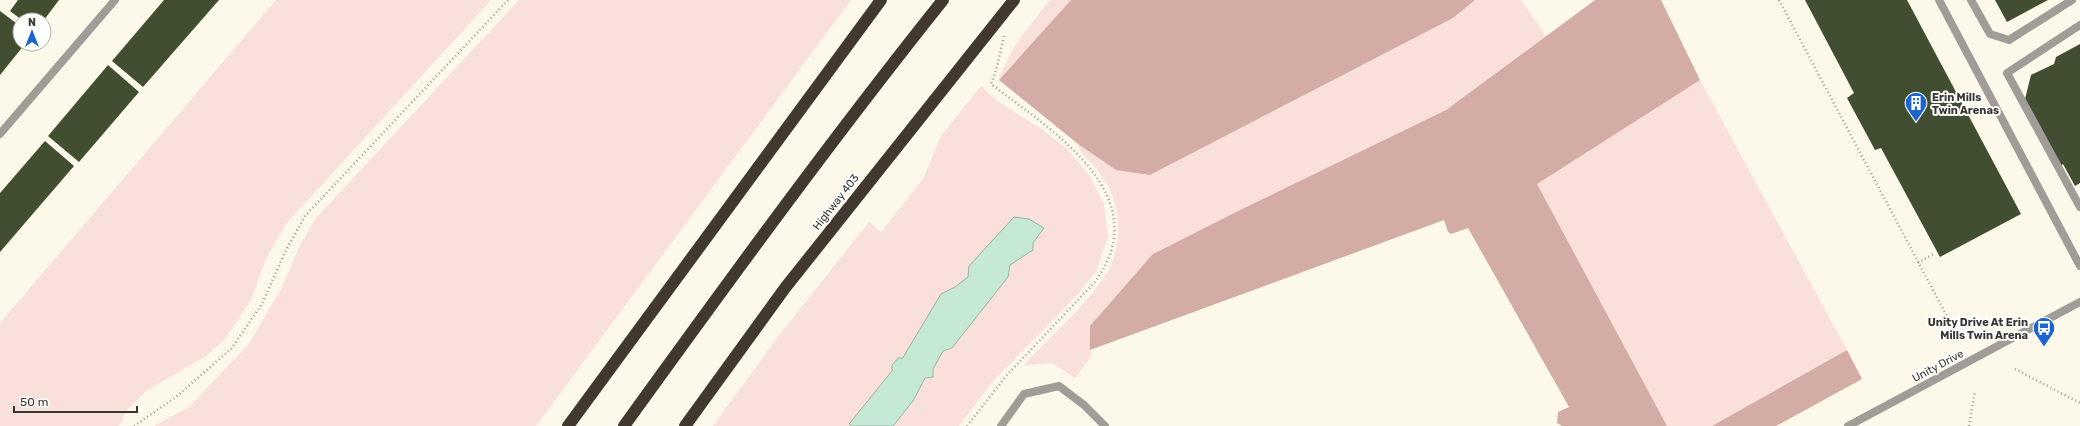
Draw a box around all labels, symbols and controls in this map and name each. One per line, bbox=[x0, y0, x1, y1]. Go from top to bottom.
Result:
north arrow bbox=[12, 12, 52, 52]
text: N bbox=[28, 16, 36, 29]
building icon: Erin Mills Twin Arenas bbox=[1903, 90, 1929, 123]
place label: Erin Mills Twin Arenas bbox=[1932, 91, 1999, 117]
street label: Highway 403 bbox=[810, 171, 862, 232]
bus stop icon: Unity Drive At Erin Mills Twin Arena bbox=[2031, 315, 2057, 348]
place label: Unity Drive At Erin Mills Twin Arena bbox=[1928, 316, 2028, 342]
street label: Unity Drive bbox=[1910, 347, 1966, 385]
scale bar bbox=[14, 388, 137, 414]
text: 50 m bbox=[20, 395, 48, 409]

